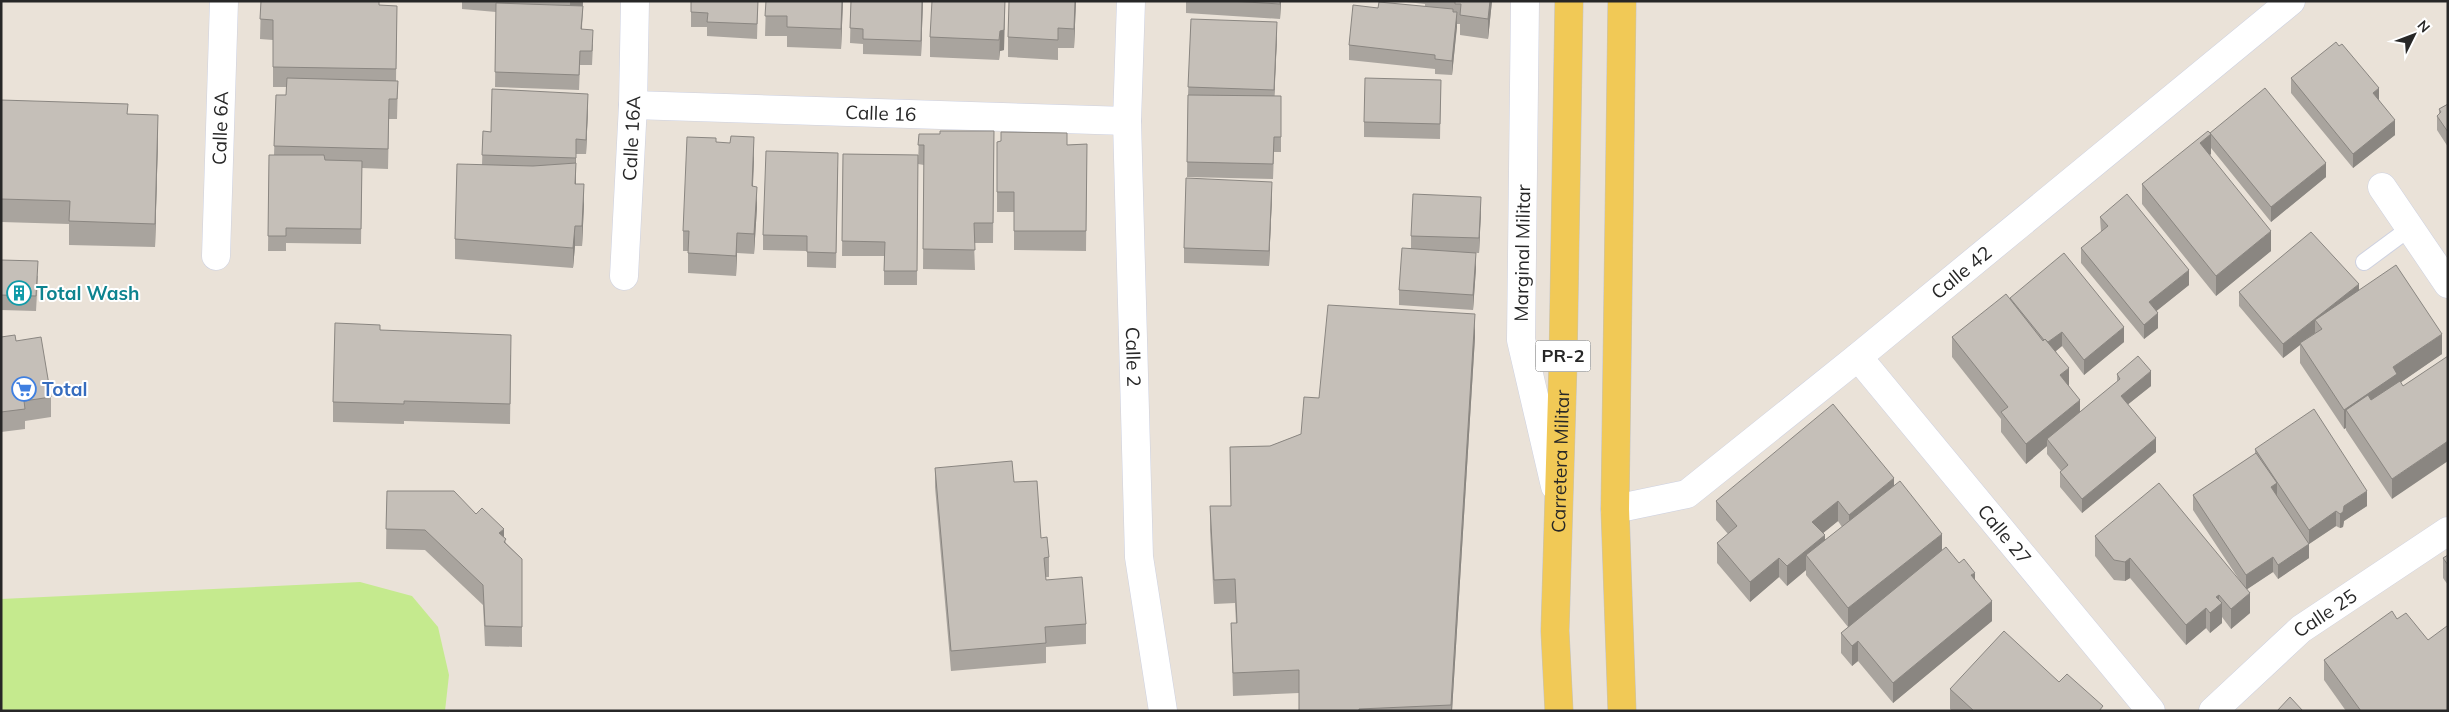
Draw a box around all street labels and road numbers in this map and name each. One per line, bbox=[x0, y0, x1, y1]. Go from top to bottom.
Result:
street label: Calle 6A bbox=[207, 91, 233, 165]
street label: Calle 16A bbox=[617, 95, 645, 181]
street label: Calle 16 bbox=[845, 100, 917, 126]
street label: Marginal Militar bbox=[1509, 184, 1535, 322]
street label: Calle 42 bbox=[1926, 240, 1996, 304]
street label: Calle 2 bbox=[1121, 327, 1146, 387]
road number: PR-2 bbox=[1536, 341, 1590, 372]
street label: Carretera Militar bbox=[1546, 389, 1574, 533]
street label: Calle 27 bbox=[1973, 499, 2037, 569]
street label: Calle 25 bbox=[2288, 583, 2361, 642]

